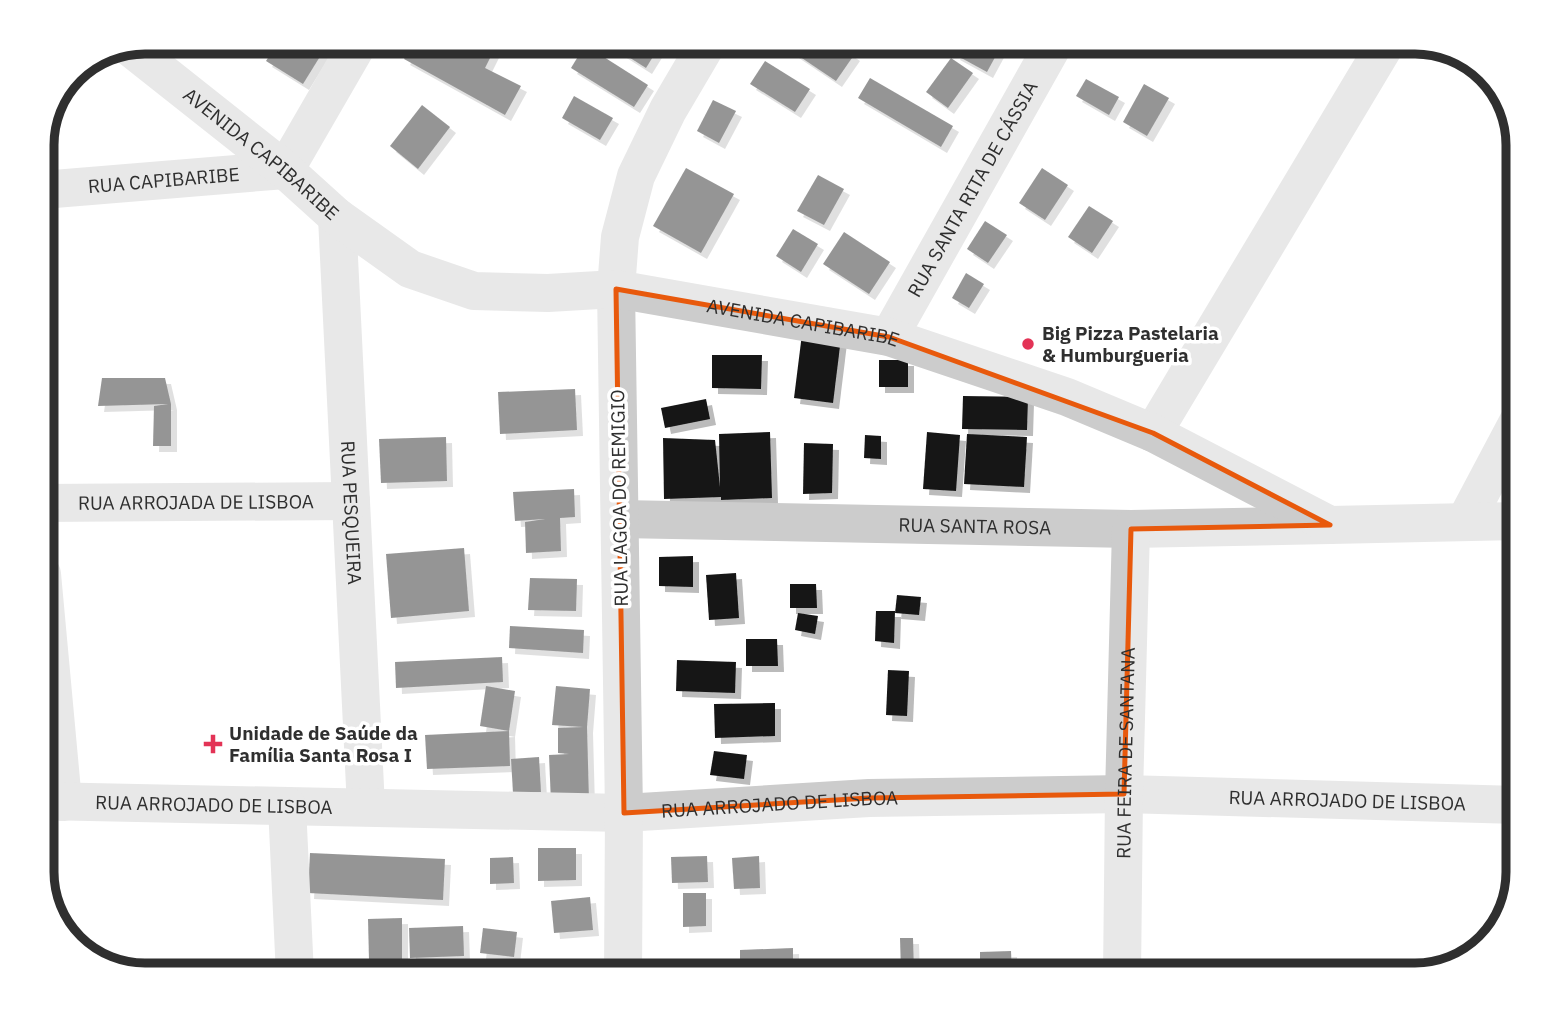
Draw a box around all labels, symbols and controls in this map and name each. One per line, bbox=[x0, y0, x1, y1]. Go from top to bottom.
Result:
street label: RUA SANTA RITA DE CÁSSIA bbox=[902, 77, 1043, 301]
street label: AVENIDA CAPIBARIBE bbox=[179, 82, 344, 225]
street label: RUA CAPIBARIBE bbox=[87, 162, 240, 198]
street label: AVENIDA CAPIBARIBE bbox=[705, 293, 903, 352]
place label: Big Pizza Pastelaria & Humburgueria bbox=[1042, 321, 1219, 367]
marker: Big Pizza Pastelaria & Humburgueria bbox=[1020, 336, 1036, 352]
street label: RUA LAGOA DO REMIGIO bbox=[605, 389, 633, 607]
street label: RUA PESQUEIRA bbox=[336, 440, 367, 585]
street label: RUA ARROJADA DE LISBOA bbox=[78, 489, 314, 515]
street label: RUA SANTA ROSA bbox=[898, 512, 1052, 539]
street label: RUA FEIRA DE SANTANA bbox=[1111, 647, 1140, 859]
place label: Unidade de Saúde da Família Santa Rosa I bbox=[229, 721, 418, 767]
marker: Unidade de Saúde da Família Santa Rosa I bbox=[203, 734, 223, 754]
street label: RUA ARROJADO DE LISBOA bbox=[1228, 785, 1466, 816]
street label: RUA ARROJADO DE LISBOA bbox=[660, 786, 898, 823]
street label: RUA ARROJADO DE LISBOA bbox=[95, 790, 333, 819]

